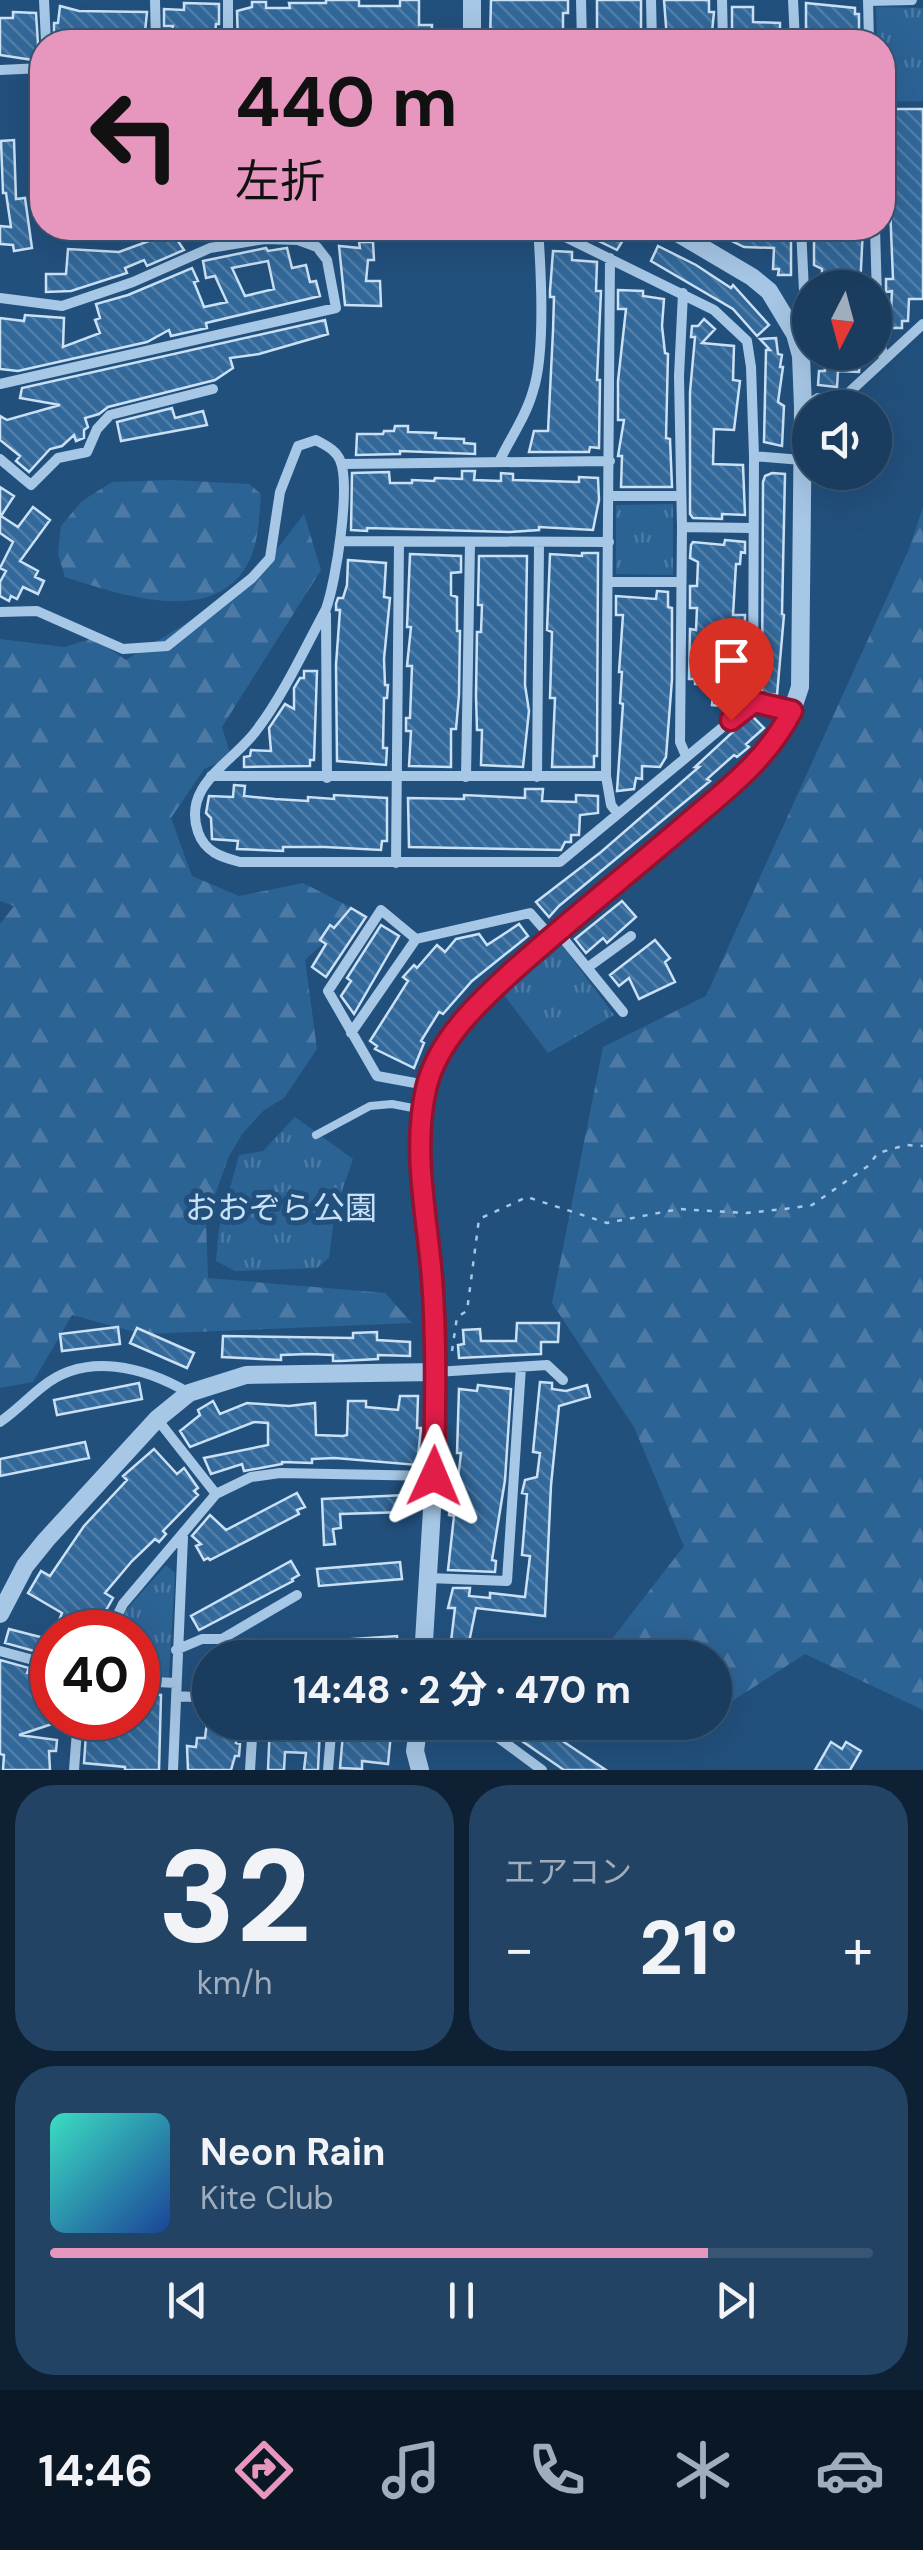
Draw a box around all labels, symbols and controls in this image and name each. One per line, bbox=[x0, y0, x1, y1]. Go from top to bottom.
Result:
text: 440 m bbox=[235, 57, 458, 148]
icon: left bbox=[70, 70, 200, 200]
text: 左折 bbox=[235, 152, 325, 211]
north arrow bbox=[792, 270, 892, 370]
map controls bbox=[792, 270, 892, 490]
button: sound bbox=[792, 390, 892, 490]
pin bbox=[689, 618, 774, 721]
icon: arrive bbox=[704, 633, 759, 688]
park label: おおぞら公園 bbox=[185, 1187, 377, 1229]
position arrow bbox=[382, 1424, 486, 1528]
speed limit sign: 40 bbox=[30, 1610, 160, 1740]
text: 14:48 · 2 分 · 470 m bbox=[293, 1665, 631, 1715]
text: 32 bbox=[158, 1812, 311, 1981]
text: エアコン bbox=[504, 1851, 632, 1893]
text: 21° bbox=[639, 1900, 738, 1997]
text: − bbox=[504, 1913, 534, 1985]
text: + bbox=[843, 1913, 873, 1985]
text: km/h bbox=[197, 1962, 272, 2004]
text: Neon Rain bbox=[200, 2127, 385, 2177]
text: Kite Club bbox=[200, 2177, 334, 2219]
icon: previous bbox=[160, 2273, 215, 2328]
icon: pause bbox=[434, 2273, 489, 2328]
icon: next bbox=[708, 2273, 763, 2328]
icon: directions bbox=[229, 2435, 299, 2505]
icon: music bbox=[376, 2435, 446, 2505]
icon: phone bbox=[522, 2435, 592, 2505]
icon: climate bbox=[668, 2435, 738, 2505]
icon: car bbox=[815, 2435, 885, 2505]
text: 14:46 bbox=[38, 2441, 153, 2500]

